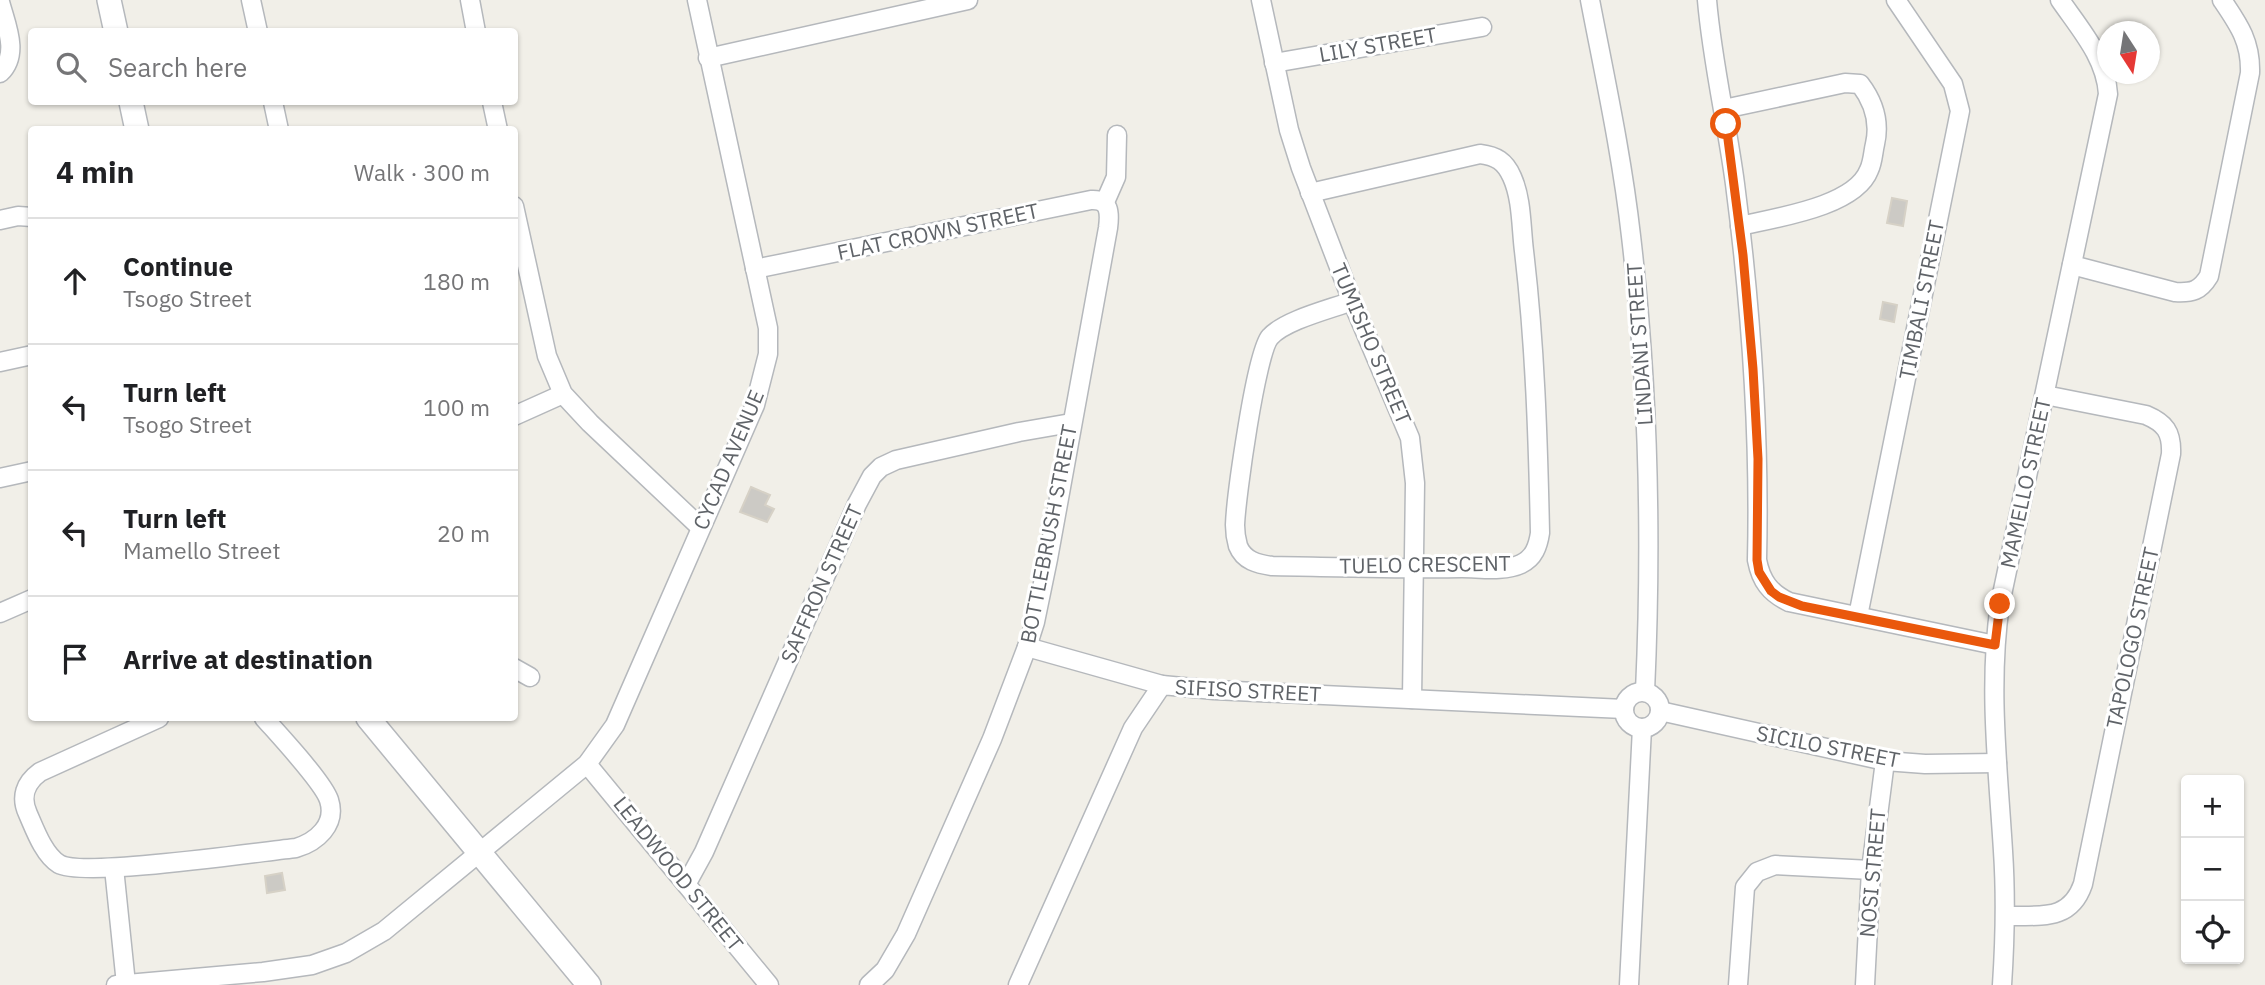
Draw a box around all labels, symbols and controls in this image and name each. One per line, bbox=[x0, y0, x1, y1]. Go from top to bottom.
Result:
street label: LILY STREET bbox=[1317, 20, 1439, 68]
north arrow bbox=[2097, 21, 2160, 84]
search box bbox=[28, 28, 518, 105]
icon: search bbox=[52, 48, 90, 86]
text: Search here bbox=[108, 50, 247, 84]
route start bbox=[1710, 108, 1741, 139]
text: 4 min bbox=[56, 152, 134, 191]
text: Walk · 300 m bbox=[354, 157, 490, 187]
street label: FLAT CROWN STREET bbox=[834, 196, 1041, 266]
street label: TIMBALI STREET bbox=[1892, 218, 1950, 382]
text: Continue bbox=[123, 249, 233, 283]
street label: TUMISHO STREET bbox=[1325, 259, 1418, 428]
icon: ahead bbox=[56, 262, 94, 300]
street label: LINDANI STREET bbox=[1619, 262, 1659, 426]
text: 180 m bbox=[423, 266, 490, 296]
text: Tsogo Street bbox=[123, 283, 252, 313]
text: Turn left bbox=[123, 375, 226, 409]
street label: CYCAD AVENUE bbox=[686, 385, 770, 534]
icon: left bbox=[56, 388, 94, 426]
text: 100 m bbox=[423, 392, 490, 422]
street label: MAMELLO STREET bbox=[1993, 395, 2057, 571]
text: Tsogo Street bbox=[123, 409, 252, 439]
street label: BOTTLEBRUSH STREET bbox=[1013, 422, 1083, 646]
street label: SAFFRON STREET bbox=[774, 500, 869, 667]
text: Turn left bbox=[123, 501, 226, 535]
icon: left bbox=[56, 514, 94, 552]
text: 20 m bbox=[437, 518, 490, 548]
text: Mamello Street bbox=[123, 535, 280, 565]
street label: TAPOLOGO STREET bbox=[2099, 545, 2165, 731]
street label: TUELO CRESCENT bbox=[1339, 549, 1511, 579]
route end bbox=[1984, 588, 2015, 619]
icon: arrive bbox=[56, 640, 94, 678]
text: Arrive at destination bbox=[123, 642, 373, 676]
street label: SIFISO STREET bbox=[1174, 672, 1322, 708]
street label: SICILO STREET bbox=[1754, 718, 1902, 774]
map controls bbox=[2181, 775, 2244, 964]
button: + bbox=[2181, 775, 2244, 838]
street label: LEADWOOD STREET bbox=[608, 790, 750, 957]
street label: NOSI STREET bbox=[1852, 807, 1892, 938]
button: − bbox=[2181, 838, 2244, 901]
button: locate bbox=[2181, 901, 2244, 964]

